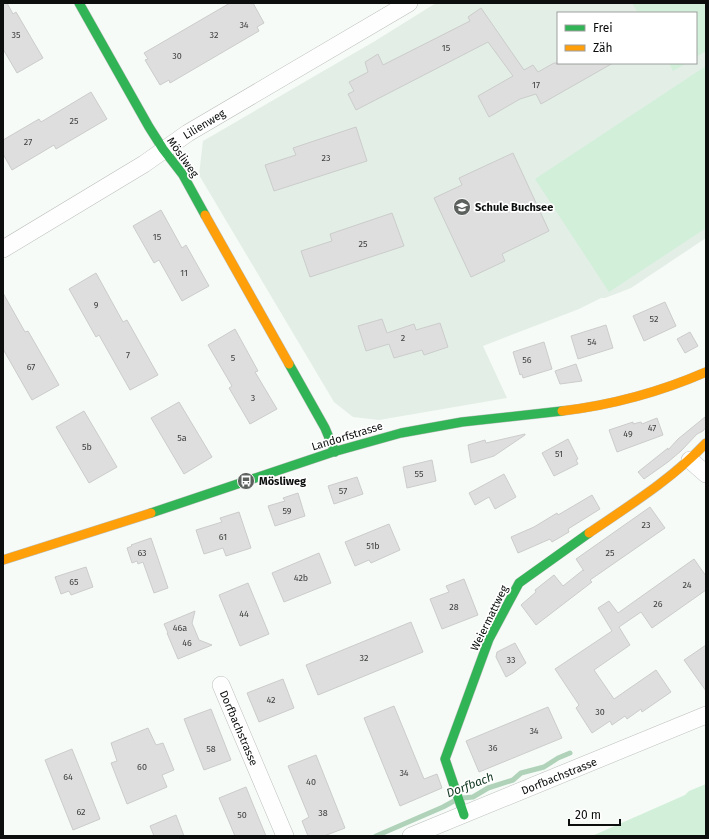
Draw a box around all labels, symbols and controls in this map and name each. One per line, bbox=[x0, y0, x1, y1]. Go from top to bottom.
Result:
legend bbox=[557, 12, 697, 64]
house number: 34 bbox=[239, 20, 249, 30]
text: Frei bbox=[593, 21, 613, 35]
house number: 35 bbox=[11, 30, 21, 40]
house number: 32 bbox=[210, 30, 218, 40]
text: Zäh bbox=[593, 41, 613, 55]
house number: 15 bbox=[442, 43, 451, 53]
house number: 30 bbox=[172, 51, 182, 61]
house number: 17 bbox=[532, 80, 540, 90]
street label: Lilienweg bbox=[181, 107, 228, 142]
house number: 25 bbox=[70, 116, 79, 126]
street label: Mösliweg bbox=[164, 135, 201, 180]
house number: 27 bbox=[24, 137, 32, 147]
house number: 23 bbox=[322, 153, 330, 163]
school or university icon: Schule Buchsee bbox=[452, 197, 472, 217]
place label: Schule Buchsee bbox=[475, 201, 553, 214]
house number: 15 bbox=[153, 232, 162, 242]
house number: 25 bbox=[359, 239, 368, 249]
house number: 11 bbox=[180, 268, 188, 278]
house number: 9 bbox=[94, 300, 99, 310]
house number: 52 bbox=[650, 314, 658, 324]
house number: 2 bbox=[401, 333, 405, 343]
house number: 54 bbox=[587, 337, 597, 347]
house number: 7 bbox=[126, 350, 130, 360]
house number: 5 bbox=[231, 353, 236, 363]
house number: 56 bbox=[522, 355, 532, 365]
house number: 67 bbox=[27, 362, 35, 372]
house number: 3 bbox=[251, 393, 255, 403]
street label: Landorfstrasse bbox=[310, 419, 384, 453]
house number: 47 bbox=[648, 423, 656, 433]
house number: 49 bbox=[623, 429, 633, 439]
house number: 5a bbox=[177, 433, 187, 443]
house number: 5b bbox=[82, 442, 92, 452]
house number: 51 bbox=[555, 449, 563, 459]
house number: 55 bbox=[415, 469, 424, 479]
bus stop icon: Mösliweg bbox=[236, 471, 256, 491]
place label: Mösliweg bbox=[259, 475, 307, 488]
house number: 57 bbox=[339, 486, 347, 496]
house number: 59 bbox=[282, 506, 292, 516]
house number: 23 bbox=[642, 520, 650, 530]
house number: 61 bbox=[219, 532, 227, 542]
house number: 51b bbox=[366, 541, 380, 551]
house number: 63 bbox=[137, 548, 147, 558]
house number: 25 bbox=[606, 548, 615, 558]
house number: 42b bbox=[294, 573, 308, 583]
house number: 65 bbox=[69, 577, 79, 587]
house number: 24 bbox=[682, 580, 692, 590]
street label: Weiermattweg bbox=[468, 583, 511, 653]
house number: 26 bbox=[653, 599, 663, 609]
house number: 28 bbox=[449, 602, 459, 612]
house number: 44 bbox=[239, 609, 249, 619]
house number: 46a bbox=[173, 623, 187, 633]
house number: 46 bbox=[182, 638, 192, 648]
house number: 32 bbox=[360, 653, 368, 663]
house number: 33 bbox=[507, 655, 515, 665]
street label: Dorfbachstrasse bbox=[217, 689, 260, 768]
house number: 42 bbox=[266, 695, 276, 705]
house number: 30 bbox=[595, 707, 605, 717]
house number: 34 bbox=[529, 726, 539, 736]
house number: 36 bbox=[488, 743, 498, 753]
house number: 58 bbox=[206, 744, 216, 754]
street label: Dorfbachstrasse bbox=[519, 755, 599, 798]
house number: 60 bbox=[137, 762, 147, 772]
house number: 34 bbox=[399, 768, 409, 778]
water label: Dorfbach bbox=[444, 770, 496, 800]
house number: 64 bbox=[63, 772, 73, 782]
house number: 40 bbox=[306, 777, 316, 787]
scale bar bbox=[569, 801, 620, 827]
house number: 62 bbox=[76, 807, 86, 817]
house number: 38 bbox=[318, 808, 328, 818]
text: 20 m bbox=[575, 808, 601, 822]
house number: 50 bbox=[237, 810, 247, 820]

